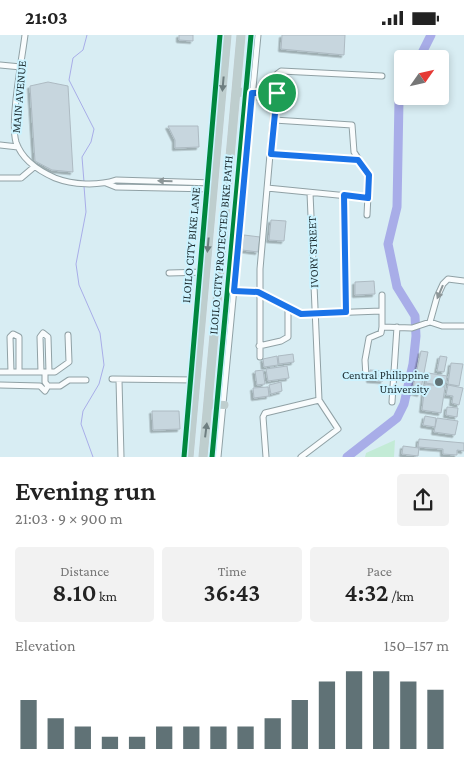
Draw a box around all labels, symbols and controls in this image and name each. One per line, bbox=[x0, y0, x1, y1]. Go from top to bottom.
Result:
text: 21:03 bbox=[25, 7, 68, 28]
north arrow bbox=[394, 50, 449, 105]
map controls bbox=[394, 50, 449, 105]
street label: MAIN AVENUE bbox=[9, 60, 29, 134]
pin bbox=[256, 72, 298, 114]
one-way arrow bbox=[219, 76, 227, 92]
icon: arrive bbox=[263, 79, 291, 107]
street label: ILOILO CITY PROTECTED BIKE PATH bbox=[206, 155, 236, 335]
one-way arrow bbox=[157, 177, 173, 185]
street label: ILOILO CITY BIKE LANE bbox=[179, 186, 203, 304]
street label: IVORY STREET bbox=[305, 216, 321, 288]
one-way arrow bbox=[204, 238, 212, 254]
one-way arrow bbox=[435, 285, 443, 299]
place label: Central Philippine University bbox=[342, 368, 429, 396]
marker: Central Philippine University bbox=[433, 376, 445, 388]
one-way arrow bbox=[202, 422, 210, 438]
button: share bbox=[397, 474, 449, 526]
text: Evening run bbox=[15, 475, 156, 506]
text: 21:03 · 9 × 900 m bbox=[15, 510, 123, 527]
text: Distance bbox=[60, 563, 109, 579]
text: Time bbox=[218, 563, 246, 579]
text: Pace bbox=[367, 563, 392, 579]
text: 8.10 bbox=[52, 579, 96, 606]
text: 36:43 bbox=[204, 579, 260, 606]
text: 4:32 bbox=[345, 579, 389, 606]
text: km bbox=[96, 588, 117, 604]
text: /km bbox=[389, 588, 414, 604]
text: Elevation bbox=[15, 637, 76, 654]
text: 150–157 m bbox=[384, 637, 449, 654]

